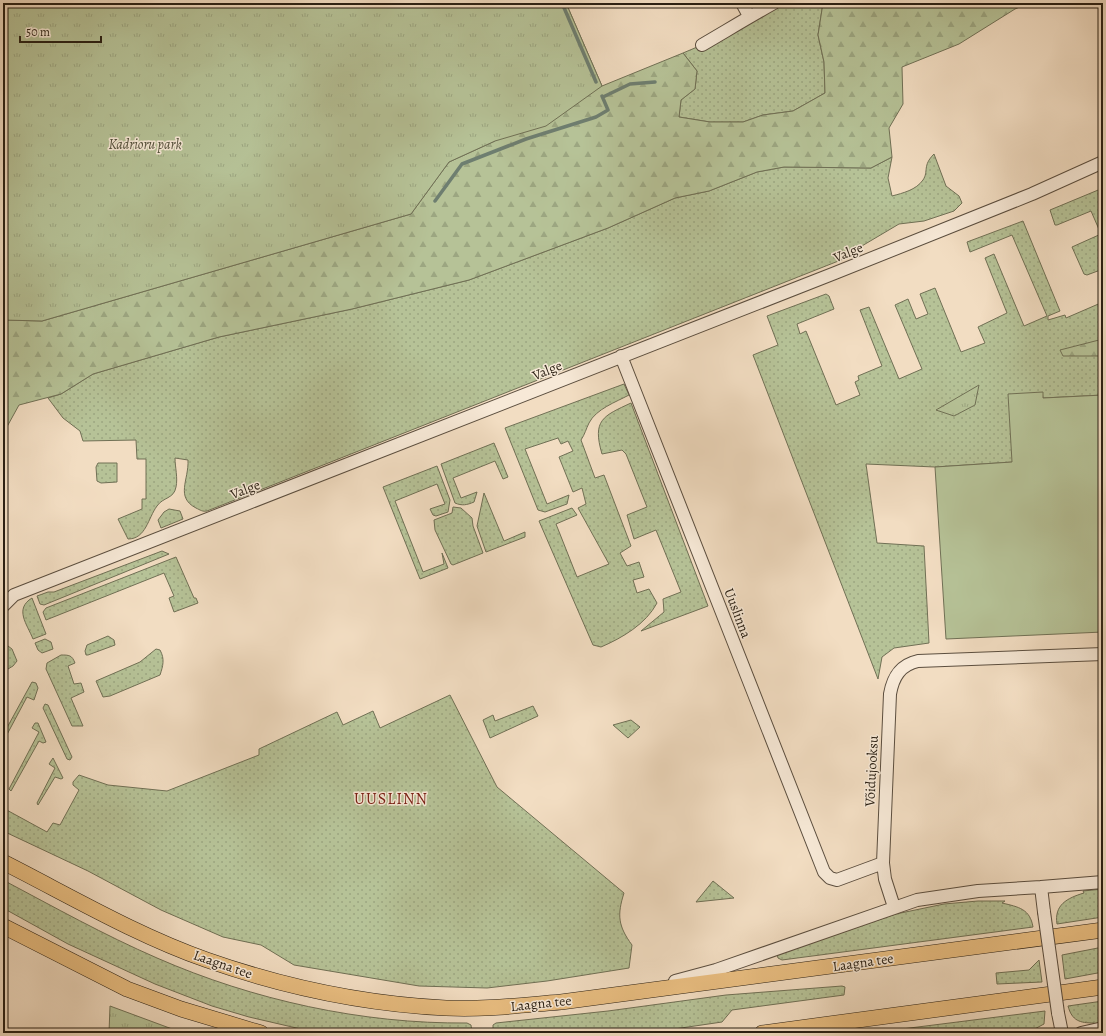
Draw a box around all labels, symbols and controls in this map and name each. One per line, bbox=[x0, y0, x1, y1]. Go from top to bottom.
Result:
scale bar bbox=[20, 18, 101, 44]
text: 50 m bbox=[26, 24, 50, 40]
park label: Kadrioru park bbox=[108, 135, 182, 154]
street label: Valge bbox=[829, 238, 866, 267]
street label: Valge bbox=[528, 356, 565, 385]
street label: Valge bbox=[227, 475, 263, 504]
street label: Uuslinna bbox=[719, 586, 756, 641]
street label: Võidujooksu bbox=[860, 735, 883, 808]
district label: UUSLINN bbox=[354, 788, 428, 810]
street label: Laagna tee bbox=[191, 946, 255, 983]
street label: Laagna tee bbox=[831, 949, 895, 976]
street label: Laagna tee bbox=[510, 991, 573, 1016]

